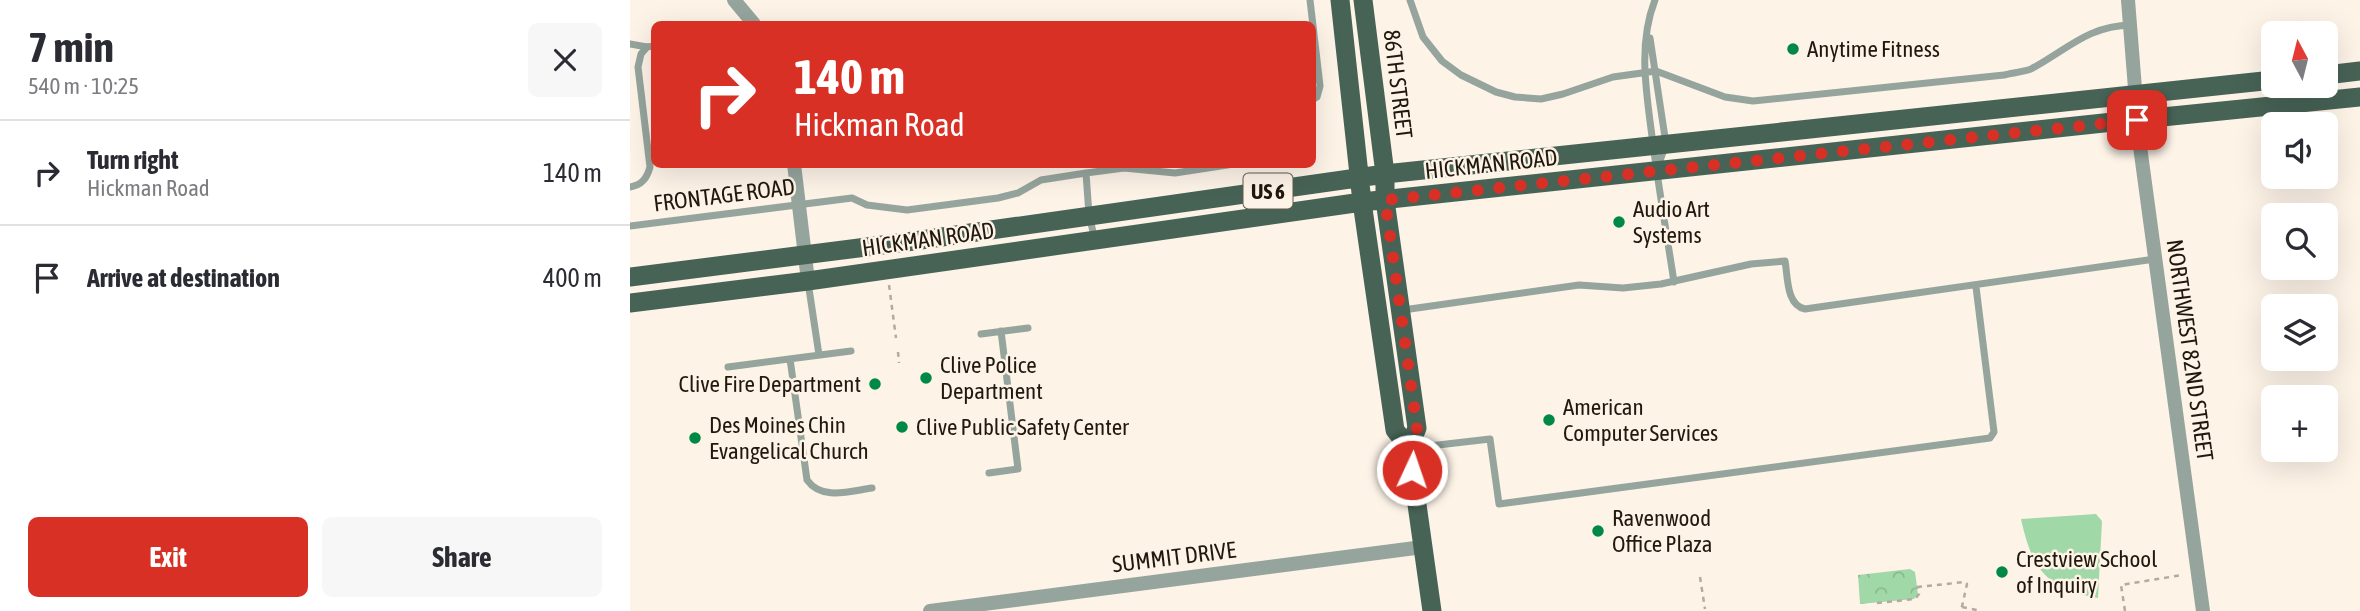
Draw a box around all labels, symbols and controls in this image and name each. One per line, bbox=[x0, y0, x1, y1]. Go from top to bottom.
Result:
north arrow bbox=[2261, 21, 2338, 98]
map controls bbox=[2261, 21, 2338, 462]
text: 7 min bbox=[28, 23, 114, 71]
button: close bbox=[528, 23, 602, 97]
street label: 86TH STREET bbox=[1378, 28, 1418, 140]
place label: Anytime Fitness bbox=[1807, 36, 1940, 62]
marker: Anytime Fitness bbox=[1785, 41, 1801, 57]
text: 140 m bbox=[794, 48, 905, 104]
icon: right bbox=[679, 49, 770, 140]
text: 540 m · 10:25 bbox=[28, 73, 139, 99]
pin bbox=[2107, 90, 2167, 150]
icon: arrive bbox=[2118, 101, 2156, 139]
text: Hickman Road bbox=[794, 106, 965, 143]
button: sound bbox=[2261, 112, 2338, 189]
street label: HICKMAN ROAD bbox=[1423, 144, 1559, 184]
text: Turn right bbox=[87, 145, 178, 175]
icon: right bbox=[28, 154, 66, 192]
text: 140 m bbox=[543, 158, 602, 188]
street label: FRONTAGE ROAD bbox=[652, 173, 796, 217]
road number: US 6 bbox=[1244, 174, 1292, 208]
text: Hickman Road bbox=[87, 175, 210, 201]
place label: Audio Art Systems bbox=[1633, 196, 1710, 248]
button: search bbox=[2261, 203, 2338, 280]
marker: Audio Art Systems bbox=[1611, 214, 1627, 230]
street label: HICKMAN ROAD bbox=[860, 217, 996, 261]
street label: NORTHWEST 82ND STREET bbox=[2162, 238, 2218, 462]
icon: arrive bbox=[28, 259, 66, 297]
text: Arrive at destination bbox=[87, 263, 280, 293]
text: 400 m bbox=[543, 263, 602, 293]
button: layers bbox=[2261, 294, 2338, 371]
place label: Clive Police Department bbox=[940, 352, 1043, 404]
marker: Clive Police Department bbox=[918, 370, 934, 386]
place label: Clive Fire Department bbox=[679, 371, 861, 397]
marker: Clive Fire Department bbox=[867, 376, 883, 392]
button: + bbox=[2261, 385, 2338, 462]
place label: American Computer Services bbox=[1563, 394, 1718, 446]
place label: Des Moines Chin Evangelical Church bbox=[709, 412, 869, 464]
marker: American Computer Services bbox=[1541, 412, 1557, 428]
place label: Clive Public Safety Center bbox=[916, 414, 1130, 440]
marker: Clive Public Safety Center bbox=[894, 419, 910, 435]
marker: Des Moines Chin Evangelical Church bbox=[687, 430, 703, 446]
position arrow bbox=[1375, 433, 1449, 507]
place label: Ravenwood Office Plaza bbox=[1612, 505, 1712, 557]
button: Exit bbox=[28, 517, 308, 597]
button: Share bbox=[322, 517, 602, 597]
marker: Ravenwood Office Plaza bbox=[1590, 523, 1606, 539]
street label: SUMMIT DRIVE bbox=[1111, 536, 1238, 577]
place label: Crestview School of Inquiry bbox=[2016, 546, 2157, 598]
marker: Crestview School of Inquiry bbox=[1994, 564, 2010, 580]

